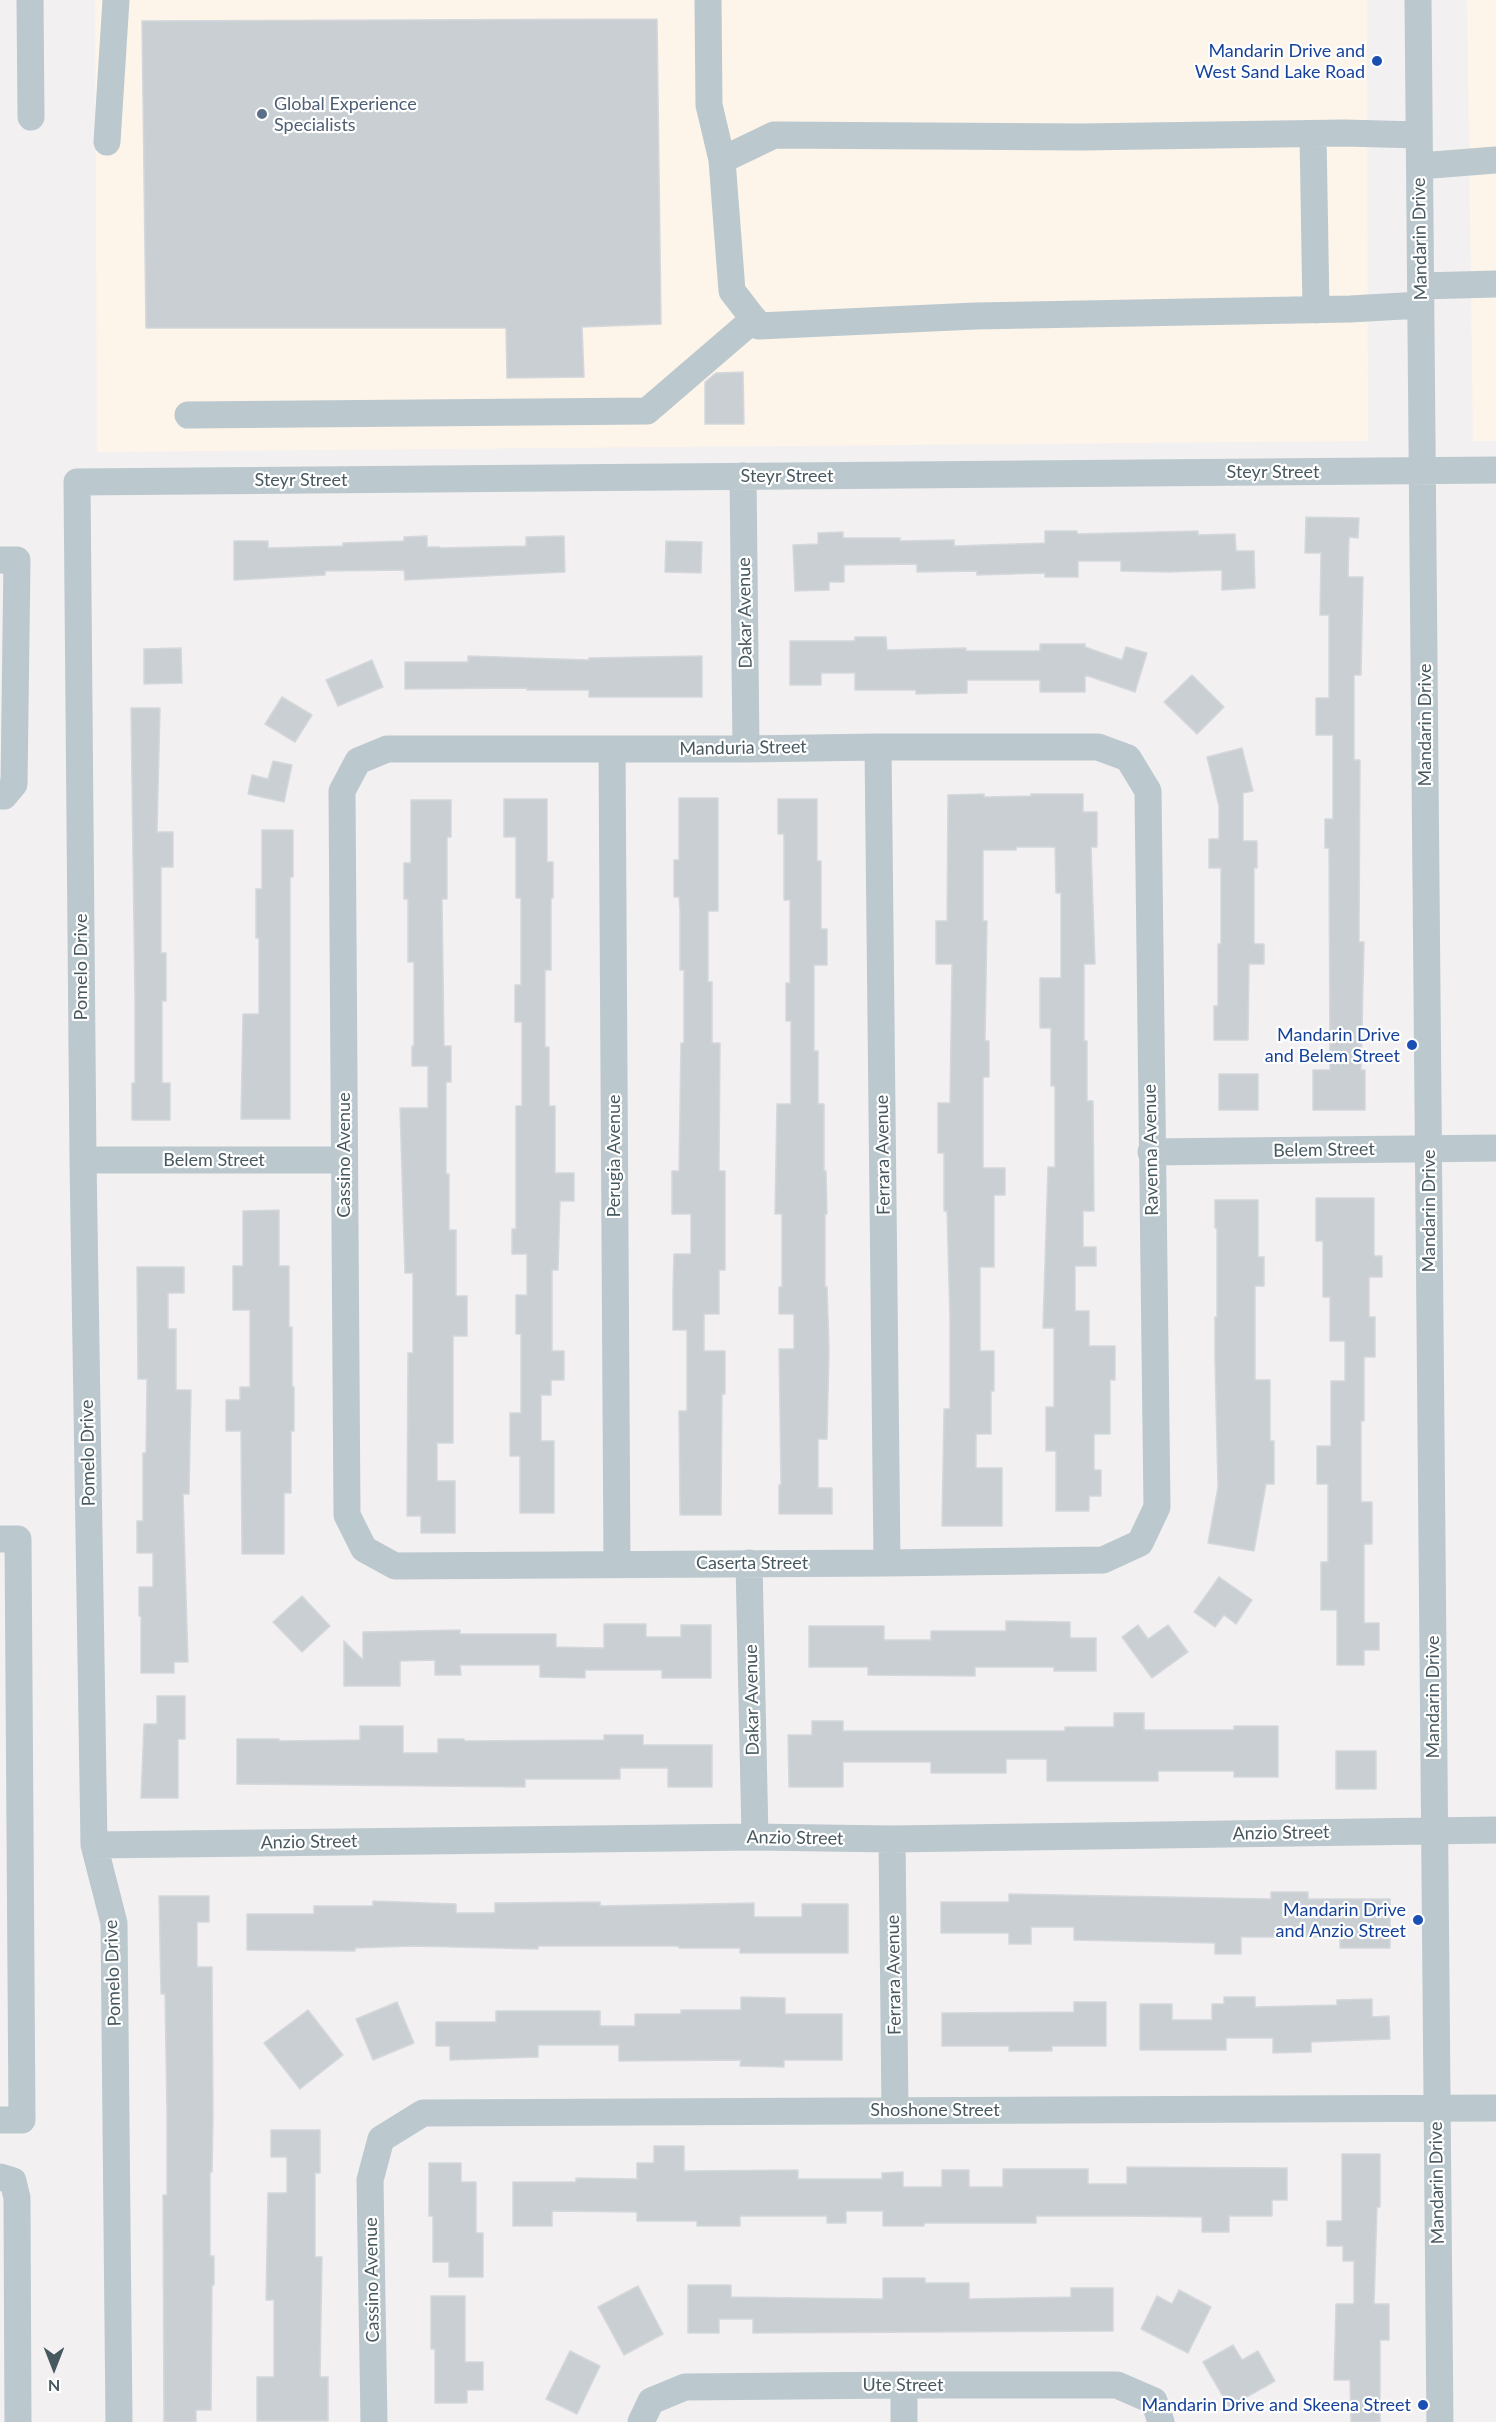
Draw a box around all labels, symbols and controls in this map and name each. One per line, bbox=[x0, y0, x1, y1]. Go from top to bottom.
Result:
place label: Mandarin Drive and West Sand Lake Road bbox=[1195, 40, 1365, 82]
marker: Mandarin Drive and West Sand Lake Road bbox=[1370, 54, 1384, 68]
place label: Global Experience Specialists bbox=[274, 93, 417, 136]
marker: Global Experience Specialists bbox=[255, 107, 269, 121]
street label: Mandarin Drive bbox=[1408, 177, 1432, 301]
street label: Steyr Street bbox=[1227, 461, 1319, 483]
street label: Steyr Street bbox=[741, 465, 833, 487]
street label: Steyr Street bbox=[255, 469, 347, 491]
street label: Dakar Avenue bbox=[733, 557, 757, 669]
street label: Mandarin Drive bbox=[1414, 664, 1436, 786]
street label: Manduria Street bbox=[679, 736, 807, 760]
street label: Pomelo Drive bbox=[70, 914, 92, 1020]
place label: Mandarin Drive and Belem Street bbox=[1265, 1024, 1400, 1066]
marker: Mandarin Drive and Belem Street bbox=[1405, 1038, 1419, 1052]
street label: Ravenna Avenue bbox=[1139, 1084, 1163, 1216]
street label: Cassino Avenue bbox=[333, 1092, 355, 1218]
street label: Perugia Avenue bbox=[603, 1094, 625, 1218]
street label: Ferrara Avenue bbox=[871, 1095, 895, 1215]
street label: Belem Street bbox=[1273, 1138, 1375, 1162]
street label: Belem Street bbox=[163, 1149, 265, 1171]
street label: Mandarin Drive bbox=[1418, 1150, 1440, 1272]
street label: Pomelo Drive bbox=[76, 1399, 100, 1507]
street label: Caserta Street bbox=[696, 1552, 808, 1574]
street label: Mandarin Drive bbox=[1422, 1636, 1444, 1758]
street label: Dakar Avenue bbox=[740, 1644, 764, 1756]
street label: Anzio Street bbox=[1232, 1821, 1330, 1845]
street label: Anzio Street bbox=[746, 1826, 844, 1850]
street label: Anzio Street bbox=[260, 1830, 358, 1854]
place label: Mandarin Drive and Anzio Street bbox=[1275, 1899, 1406, 1942]
marker: Mandarin Drive and Anzio Street bbox=[1411, 1913, 1425, 1927]
street label: Ferrara Avenue bbox=[882, 1915, 906, 2035]
street label: Pomelo Drive bbox=[100, 1919, 126, 2027]
street label: Shoshone Street bbox=[870, 2099, 1000, 2121]
street label: Mandarin Drive bbox=[1425, 2121, 1449, 2245]
street label: Cassino Avenue bbox=[360, 2217, 384, 2343]
north arrow bbox=[24, 2338, 84, 2398]
street label: Ute Street bbox=[863, 2374, 943, 2396]
text: N bbox=[48, 2377, 60, 2396]
place label: Mandarin Drive and Skeena Street bbox=[1142, 2394, 1411, 2416]
marker: Mandarin Drive and Skeena Street bbox=[1416, 2398, 1430, 2412]

